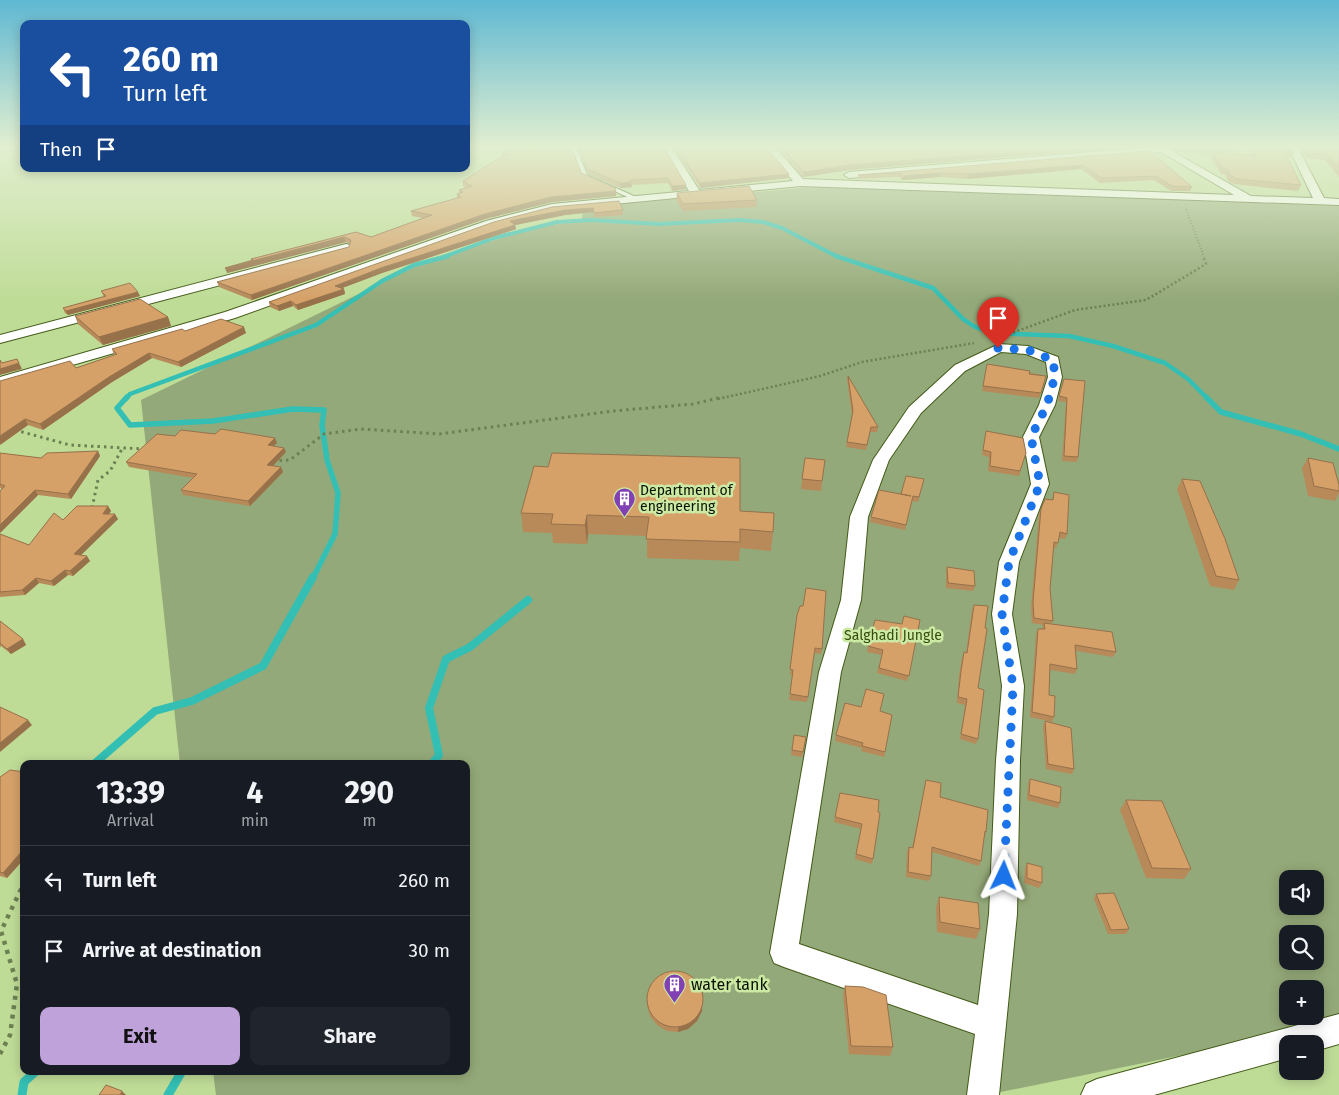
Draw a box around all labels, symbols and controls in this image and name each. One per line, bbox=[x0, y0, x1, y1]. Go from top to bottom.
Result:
text: 260 m bbox=[123, 38, 219, 80]
icon: left bbox=[40, 40, 105, 105]
text: Turn left bbox=[123, 80, 207, 107]
icon: arrive bbox=[92, 135, 120, 163]
text: Then bbox=[40, 138, 82, 161]
pin bbox=[977, 297, 1019, 348]
icon: arrive bbox=[984, 304, 1012, 332]
place label: Department of engineering bbox=[640, 482, 734, 515]
building icon: Department of engineering bbox=[612, 486, 636, 517]
park label: Salghadi Jungle bbox=[844, 627, 942, 644]
text: 13:39 bbox=[96, 775, 165, 811]
text: 4 bbox=[246, 775, 263, 811]
text: 290 bbox=[345, 775, 394, 811]
text: Arrival bbox=[107, 811, 154, 830]
text: min bbox=[241, 811, 269, 830]
text: m bbox=[362, 811, 376, 830]
position arrow bbox=[977, 849, 1029, 901]
icon: left bbox=[40, 867, 68, 895]
text: Turn left bbox=[83, 869, 157, 892]
text: 260 m bbox=[399, 869, 450, 892]
map controls bbox=[1279, 870, 1324, 1080]
button: sound bbox=[1279, 870, 1324, 915]
button: search bbox=[1279, 925, 1324, 970]
icon: arrive bbox=[40, 937, 68, 965]
text: Arrive at destination bbox=[83, 939, 262, 962]
text: 30 m bbox=[409, 939, 450, 962]
building icon: water tank bbox=[663, 972, 687, 1003]
place label: water tank bbox=[691, 975, 768, 994]
button: + bbox=[1279, 980, 1324, 1025]
button: Exit bbox=[40, 1007, 240, 1065]
button: Share bbox=[250, 1007, 450, 1065]
button: − bbox=[1279, 1035, 1324, 1080]

